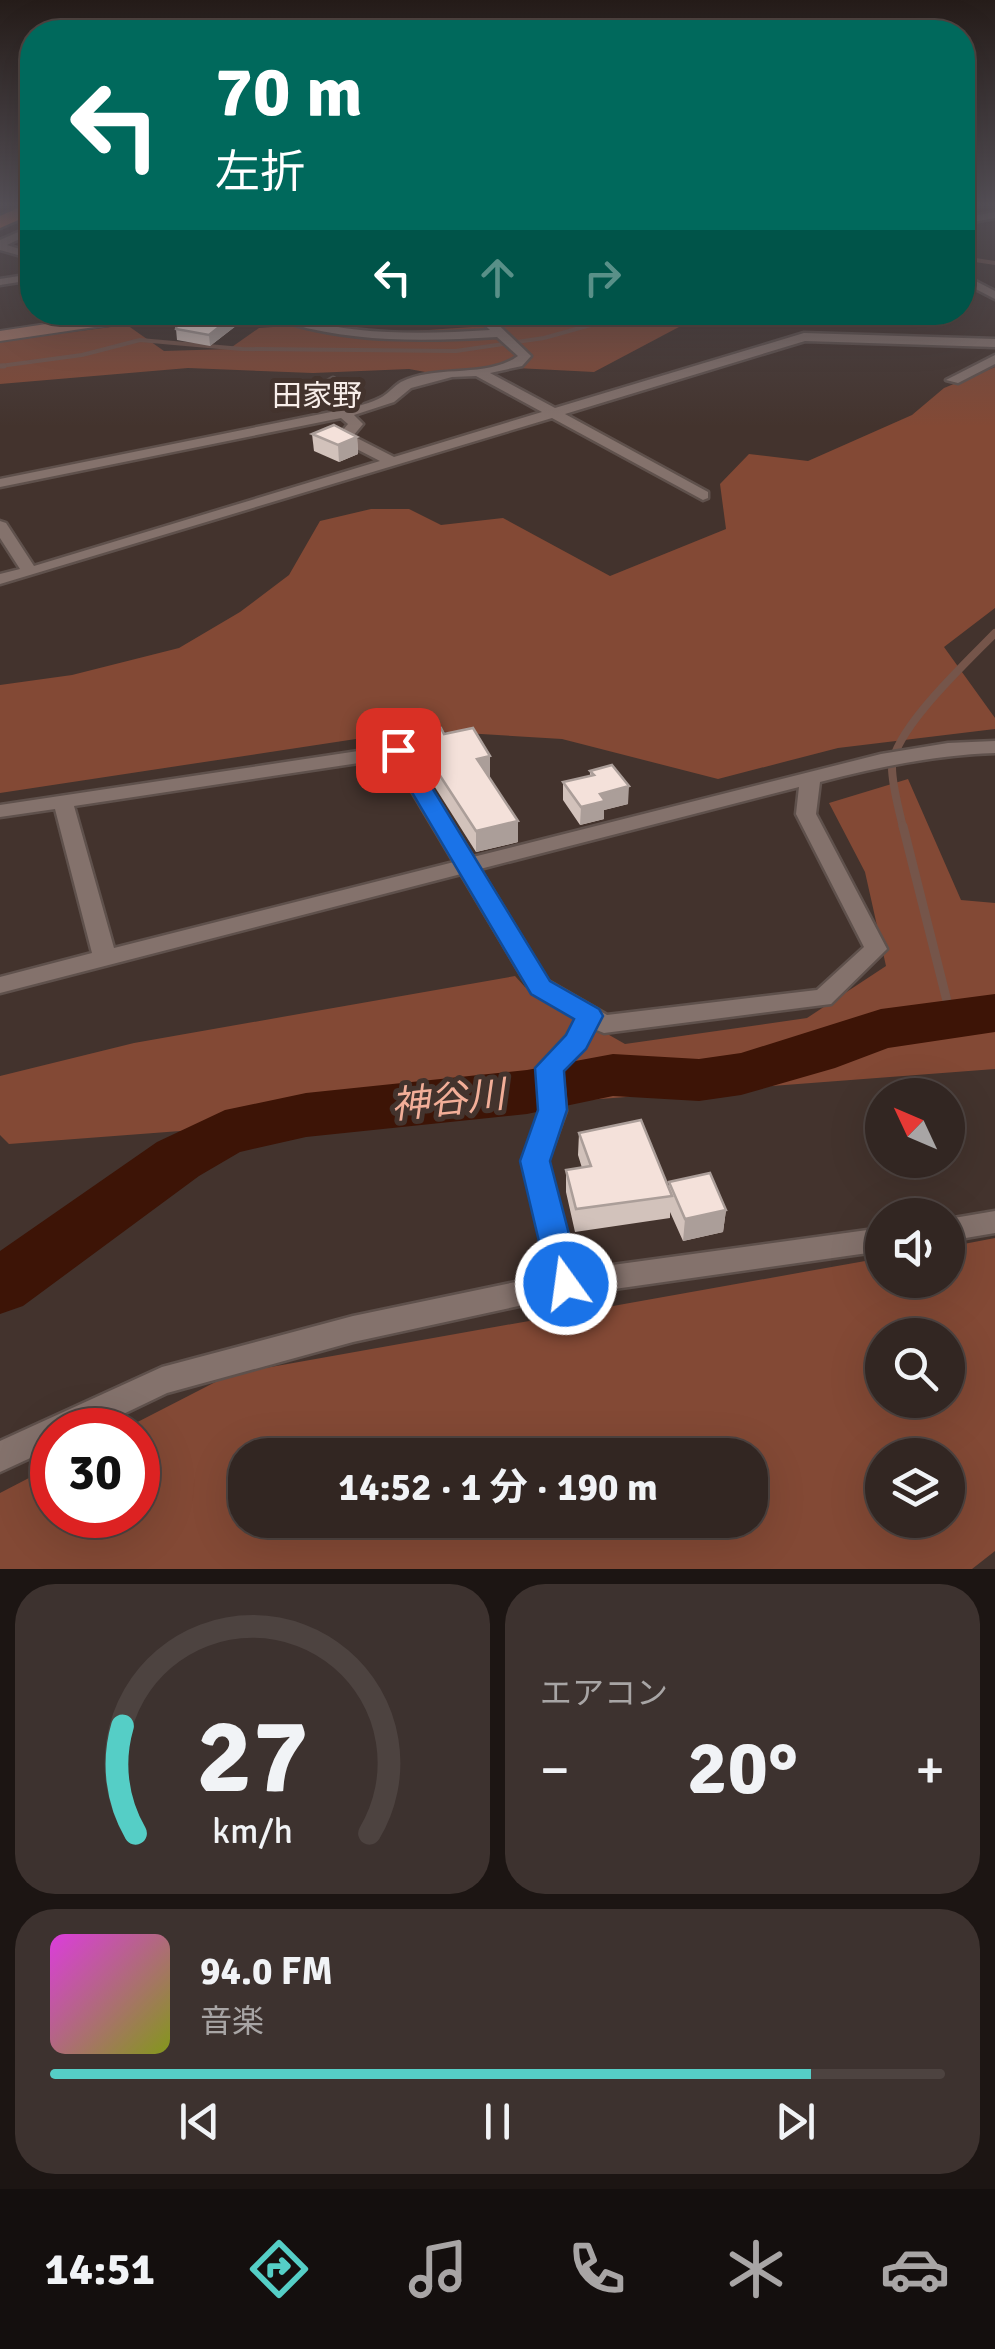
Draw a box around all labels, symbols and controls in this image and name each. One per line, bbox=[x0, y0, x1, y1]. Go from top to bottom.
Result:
text: 70 m bbox=[215, 49, 363, 135]
icon: left bbox=[50, 60, 180, 190]
text: 左折 bbox=[215, 145, 305, 200]
icon: left bbox=[365, 250, 420, 305]
icon: ahead bbox=[470, 250, 525, 305]
icon: right bbox=[575, 250, 630, 305]
district label: 田家野 bbox=[272, 378, 362, 415]
pin bbox=[356, 708, 441, 793]
icon: arrive bbox=[371, 723, 426, 778]
water label: 神谷川 bbox=[389, 1070, 511, 1129]
north arrow bbox=[865, 1078, 965, 1178]
map controls bbox=[865, 1078, 965, 1538]
button: sound bbox=[865, 1198, 965, 1298]
position arrow bbox=[514, 1232, 618, 1336]
button: search bbox=[865, 1318, 965, 1418]
speed limit sign: 30 bbox=[30, 1408, 160, 1538]
button: layers bbox=[865, 1438, 965, 1538]
text: 14:52 · 1 分 · 190 m bbox=[338, 1464, 658, 1511]
text: エアコン bbox=[540, 1674, 668, 1713]
text: 27 bbox=[196, 1693, 309, 1821]
text: 20° bbox=[687, 1722, 798, 1815]
text: − bbox=[540, 1736, 570, 1804]
text: + bbox=[915, 1736, 945, 1804]
text: km/h bbox=[212, 1809, 293, 1853]
text: 94.0 FM bbox=[200, 1948, 333, 1995]
text: 音楽 bbox=[200, 2002, 264, 2041]
icon: previous bbox=[172, 2094, 227, 2149]
icon: pause bbox=[470, 2094, 525, 2149]
icon: next bbox=[768, 2094, 823, 2149]
icon: directions bbox=[244, 2234, 314, 2304]
icon: music bbox=[403, 2234, 473, 2304]
icon: phone bbox=[562, 2234, 632, 2304]
icon: climate bbox=[721, 2234, 791, 2304]
icon: car bbox=[880, 2234, 950, 2304]
text: 14:51 bbox=[45, 2242, 155, 2297]

